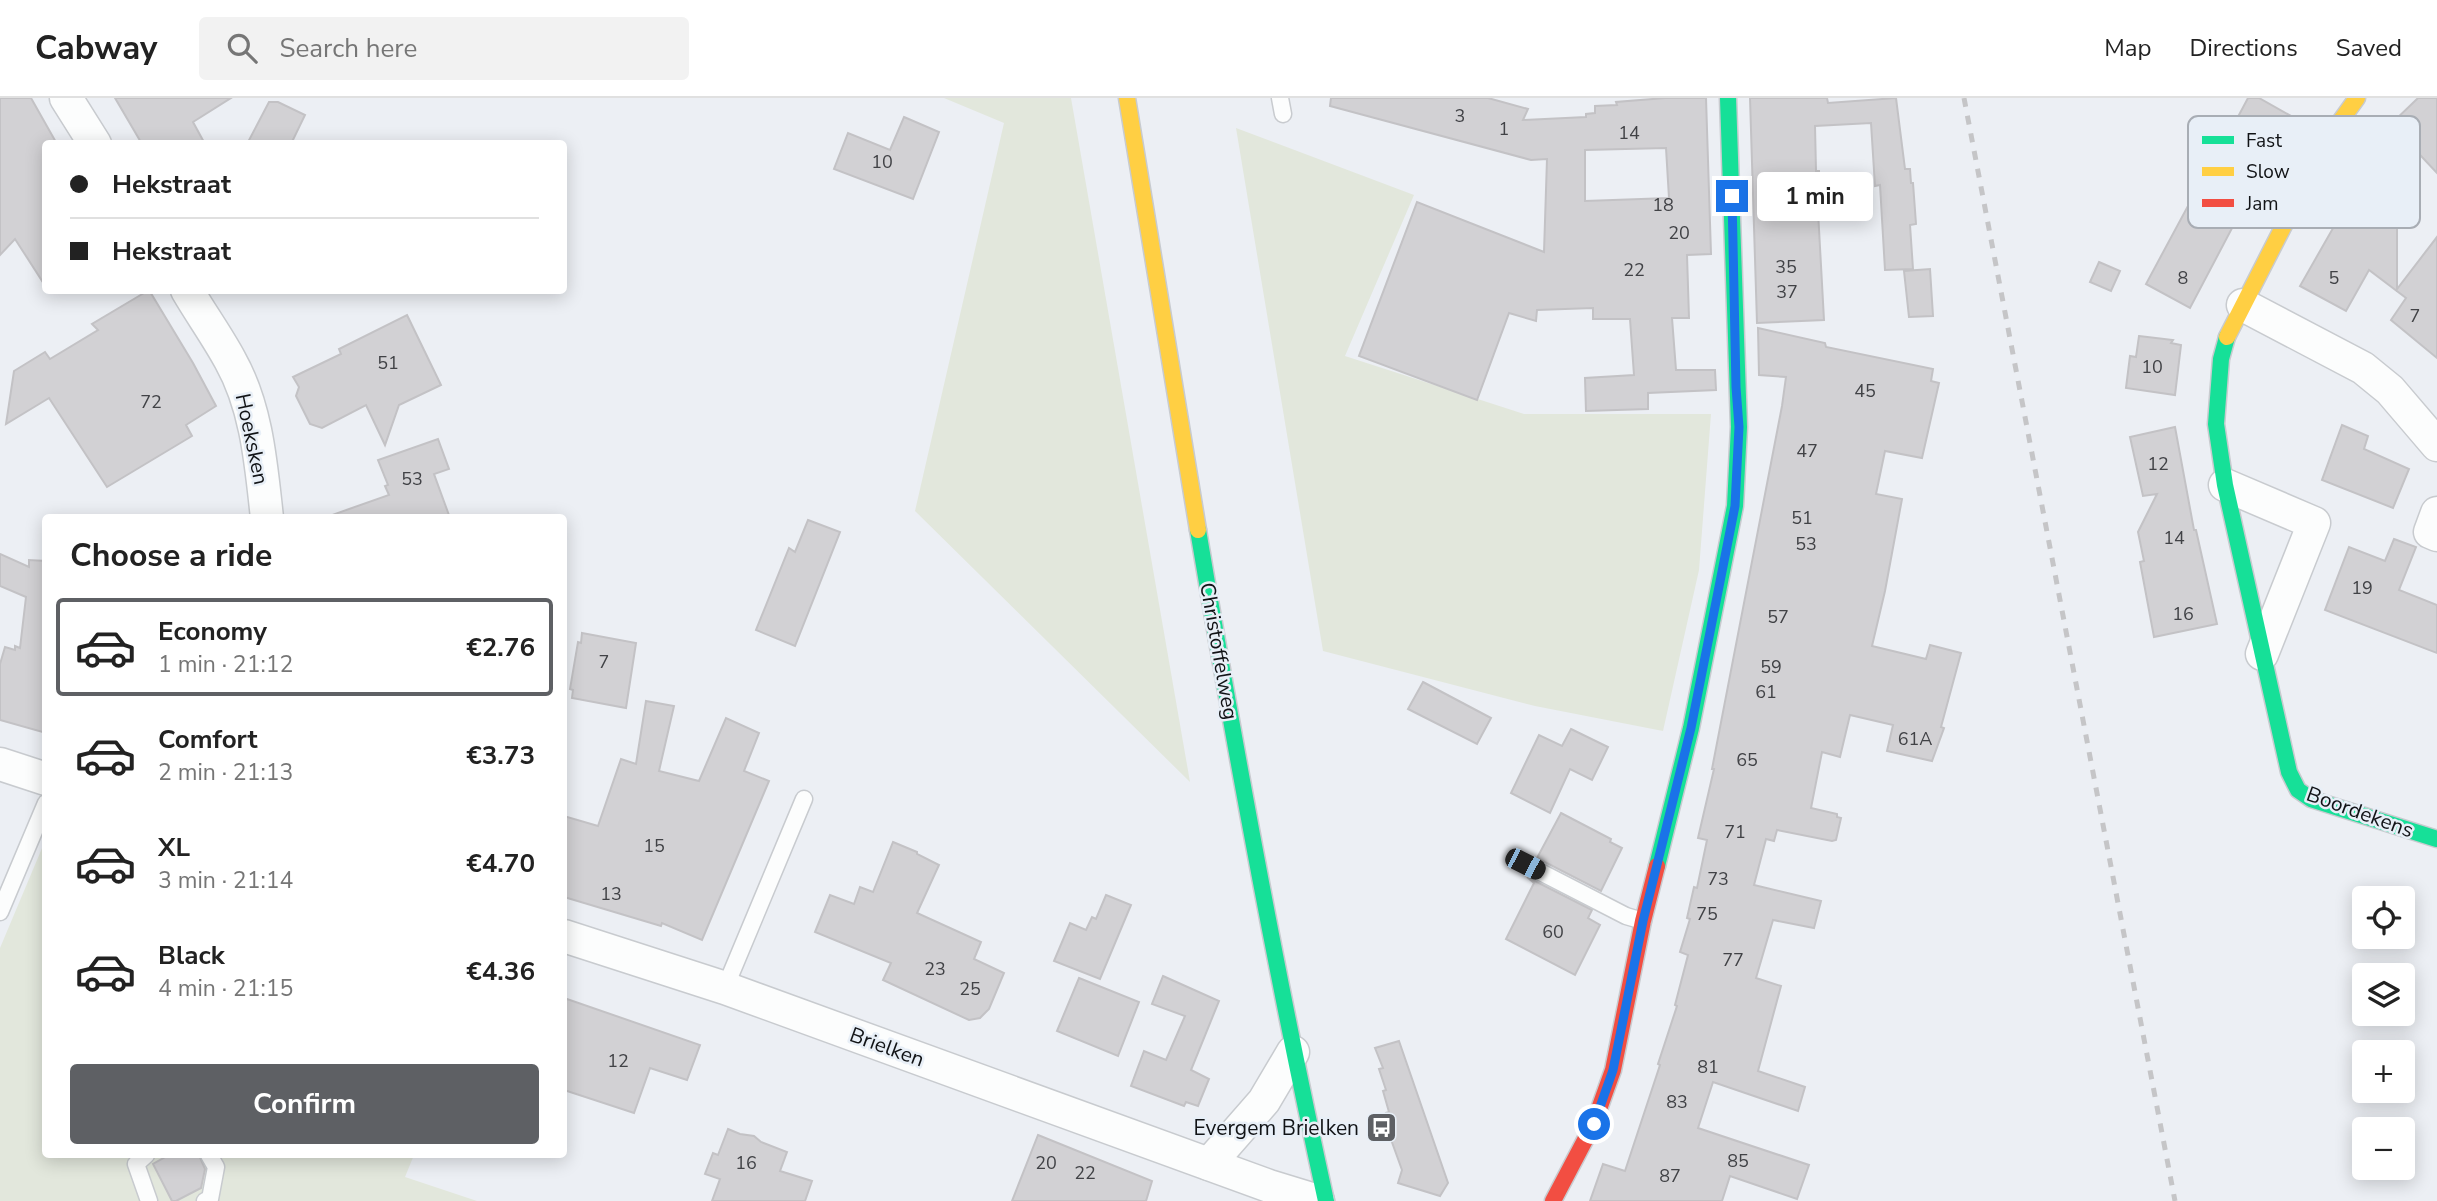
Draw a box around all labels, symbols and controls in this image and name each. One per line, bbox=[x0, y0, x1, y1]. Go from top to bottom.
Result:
search box bbox=[199, 17, 689, 80]
text: Cabway bbox=[35, 26, 157, 71]
icon: search bbox=[223, 29, 261, 67]
text: Search here bbox=[279, 31, 417, 66]
text: Map bbox=[2104, 32, 2151, 64]
text: Directions bbox=[2189, 32, 2298, 64]
text: Saved bbox=[2336, 32, 2402, 64]
house number: 3 bbox=[1455, 104, 1465, 128]
legend bbox=[2188, 116, 2420, 228]
house number: 1 bbox=[1499, 117, 1509, 141]
house number: 14 bbox=[1618, 121, 1640, 145]
text: Fast bbox=[2246, 128, 2282, 154]
house number: 10 bbox=[871, 150, 893, 174]
text: Slow bbox=[2246, 159, 2290, 185]
text: Hekstraat bbox=[112, 167, 231, 202]
callout: 1 min bbox=[1756, 172, 1872, 220]
route end bbox=[1716, 180, 1748, 212]
text: 1 min bbox=[1785, 181, 1845, 212]
text: Jam bbox=[2245, 191, 2279, 217]
house number: 18 bbox=[1652, 193, 1674, 217]
house number: 20 bbox=[1668, 221, 1690, 245]
text: Hekstraat bbox=[112, 234, 231, 269]
house number: 35 bbox=[1775, 255, 1797, 279]
house number: 22 bbox=[1623, 258, 1645, 282]
house number: 8 bbox=[2178, 266, 2188, 290]
house number: 5 bbox=[2329, 266, 2339, 290]
house number: 37 bbox=[1776, 280, 1798, 304]
house number: 7 bbox=[2410, 304, 2420, 328]
house number: 51 bbox=[377, 351, 399, 375]
house number: 10 bbox=[2141, 355, 2163, 379]
house number: 45 bbox=[1854, 379, 1876, 403]
house number: 72 bbox=[140, 390, 162, 414]
street label: Hoeksken bbox=[229, 391, 275, 487]
house number: 47 bbox=[1796, 439, 1818, 463]
house number: 12 bbox=[2147, 452, 2169, 476]
house number: 53 bbox=[401, 467, 423, 491]
house number: 51 bbox=[1791, 506, 1813, 530]
house number: 14 bbox=[2163, 526, 2185, 550]
house number: 53 bbox=[1795, 532, 1817, 556]
text: Choose a ride bbox=[70, 534, 272, 577]
house number: 19 bbox=[2351, 576, 2373, 600]
street label: Christoffelweg bbox=[1193, 580, 1245, 722]
house number: 16 bbox=[2172, 602, 2194, 626]
house number: 57 bbox=[1767, 605, 1789, 629]
text: Economy bbox=[158, 614, 267, 649]
icon: car bbox=[74, 616, 137, 679]
text: €2.76 bbox=[466, 630, 535, 665]
text: 1 min · 21:12 bbox=[158, 649, 293, 680]
house number: 7 bbox=[599, 650, 609, 674]
house number: 59 bbox=[1760, 655, 1782, 679]
house number: 61 bbox=[1755, 680, 1777, 704]
text: Comfort bbox=[158, 722, 258, 757]
icon: car bbox=[74, 724, 137, 787]
house number: 61A bbox=[1898, 727, 1932, 751]
text: €3.73 bbox=[466, 738, 535, 773]
house number: 65 bbox=[1736, 748, 1758, 772]
text: 2 min · 21:13 bbox=[158, 757, 293, 788]
street label: Boordekens bbox=[2303, 780, 2417, 844]
house number: 71 bbox=[1724, 820, 1746, 844]
text: XL bbox=[158, 830, 190, 865]
icon: car bbox=[74, 832, 137, 895]
house number: 15 bbox=[643, 834, 665, 858]
car bbox=[1502, 845, 1549, 883]
text: €4.70 bbox=[466, 846, 535, 881]
text: 3 min · 21:14 bbox=[158, 865, 293, 896]
house number: 73 bbox=[1707, 867, 1729, 891]
house number: 13 bbox=[600, 882, 622, 906]
map controls bbox=[2352, 886, 2415, 1180]
button: locate bbox=[2352, 886, 2415, 949]
house number: 75 bbox=[1696, 902, 1718, 926]
house number: 60 bbox=[1542, 920, 1564, 944]
text: Black bbox=[158, 938, 225, 973]
icon: car bbox=[74, 940, 137, 1003]
house number: 77 bbox=[1722, 948, 1744, 972]
text: €4.36 bbox=[466, 954, 535, 989]
house number: 23 bbox=[924, 957, 946, 981]
button: layers bbox=[2352, 963, 2415, 1026]
text: 4 min · 21:15 bbox=[158, 973, 293, 1004]
house number: 25 bbox=[959, 977, 981, 1001]
street label: Brielken bbox=[846, 1021, 928, 1073]
button: + bbox=[2352, 1040, 2415, 1103]
house number: 12 bbox=[607, 1049, 629, 1073]
house number: 81 bbox=[1697, 1055, 1719, 1079]
button: Confirm bbox=[70, 1064, 539, 1144]
house number: 83 bbox=[1666, 1090, 1688, 1114]
route start bbox=[1578, 1108, 1610, 1140]
bus stop icon: Evergem Brielken bbox=[1365, 1111, 1399, 1145]
place label: Evergem Brielken bbox=[1194, 1114, 1359, 1142]
button: − bbox=[2352, 1117, 2415, 1180]
house number: 85 bbox=[1727, 1149, 1749, 1173]
house number: 16 bbox=[735, 1151, 757, 1175]
house number: 20 bbox=[1035, 1151, 1057, 1175]
house number: 22 bbox=[1074, 1161, 1096, 1185]
house number: 87 bbox=[1659, 1164, 1681, 1188]

